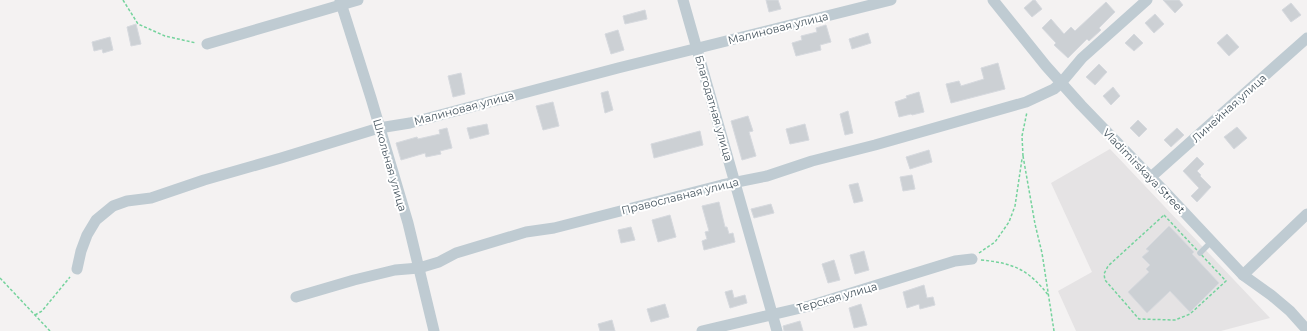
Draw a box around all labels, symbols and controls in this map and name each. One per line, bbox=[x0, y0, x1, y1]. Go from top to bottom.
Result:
street label: Малиновая улица bbox=[726, 9, 830, 47]
street label: Благодатная улица bbox=[692, 53, 736, 163]
street label: Линейная улица bbox=[1189, 71, 1269, 145]
street label: Малиновая улица bbox=[412, 88, 516, 128]
street label: Школьная улица bbox=[370, 117, 410, 213]
street label: Vladimirskaya Street bbox=[1100, 126, 1189, 217]
street label: Православная улица bbox=[620, 175, 740, 217]
street label: Терская улица bbox=[795, 279, 879, 315]

